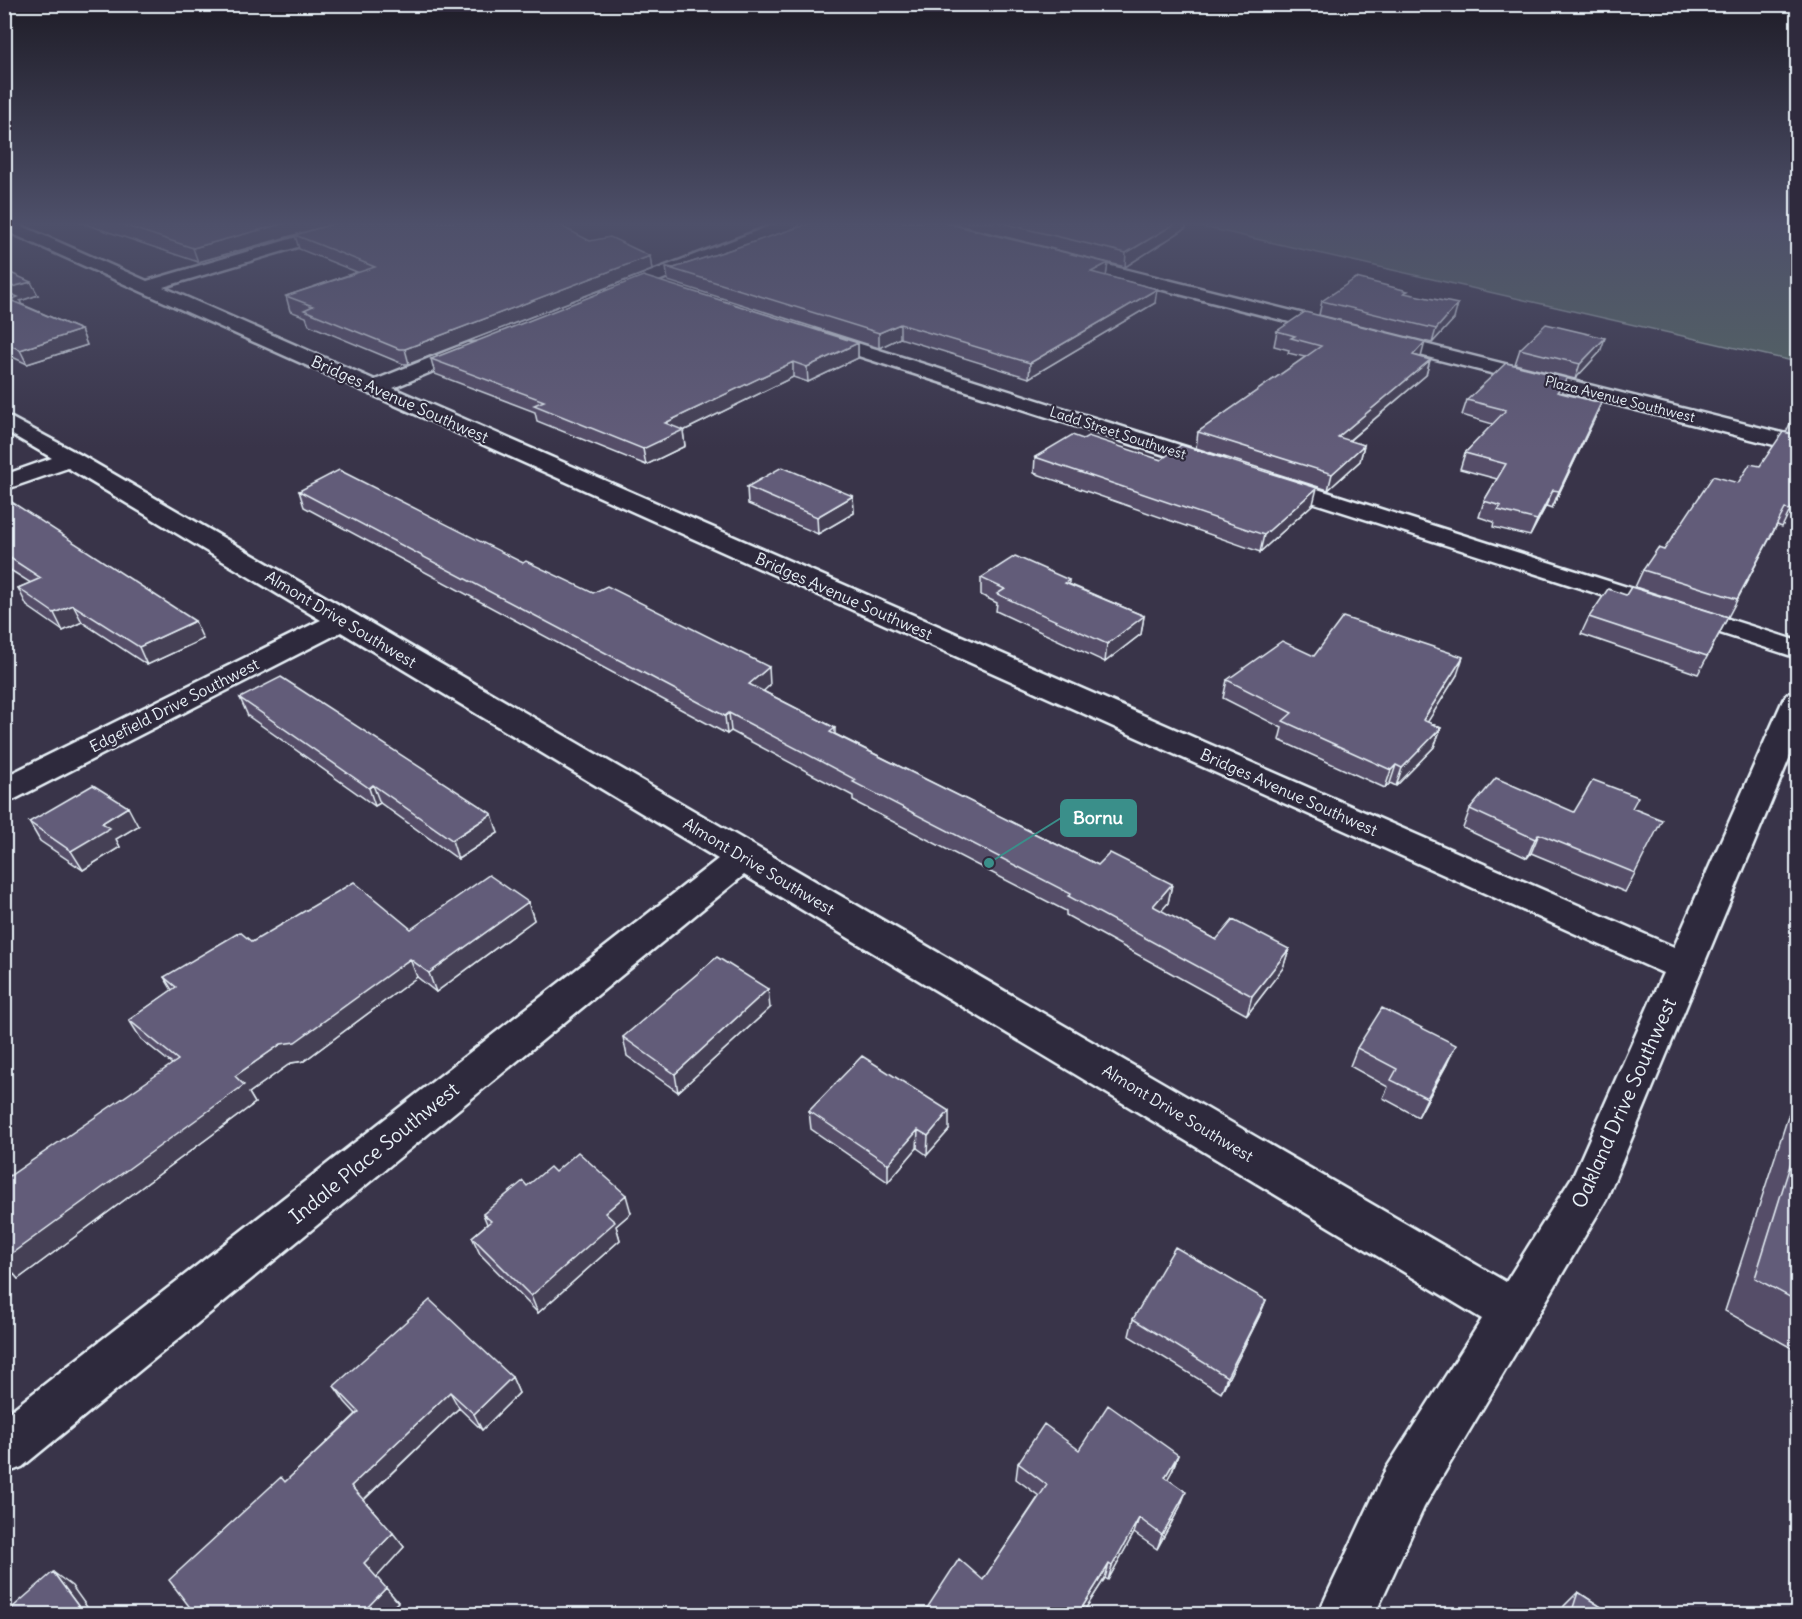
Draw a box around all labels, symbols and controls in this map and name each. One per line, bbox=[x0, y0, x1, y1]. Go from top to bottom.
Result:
street label: Bridges Avenue Southwest bbox=[308, 351, 492, 447]
street label: Plaza Avenue Southwest bbox=[1543, 372, 1697, 426]
street label: Ladd Street Southwest bbox=[1048, 402, 1189, 464]
street label: Bridges Avenue Southwest bbox=[752, 548, 936, 644]
street label: Almont Drive Southwest bbox=[262, 566, 421, 672]
street label: Edgefield Drive Southwest bbox=[86, 653, 263, 757]
street label: Bridges Avenue Southwest bbox=[1197, 744, 1381, 840]
callout: Bornu bbox=[1061, 800, 1136, 836]
text: Bornu bbox=[1073, 806, 1124, 829]
street label: Almont Drive Southwest bbox=[680, 813, 839, 919]
street label: Oakland Drive Southwest bbox=[1566, 993, 1681, 1212]
street label: Almont Drive Southwest bbox=[1099, 1060, 1258, 1166]
street label: Indale Place Southwest bbox=[284, 1076, 464, 1229]

